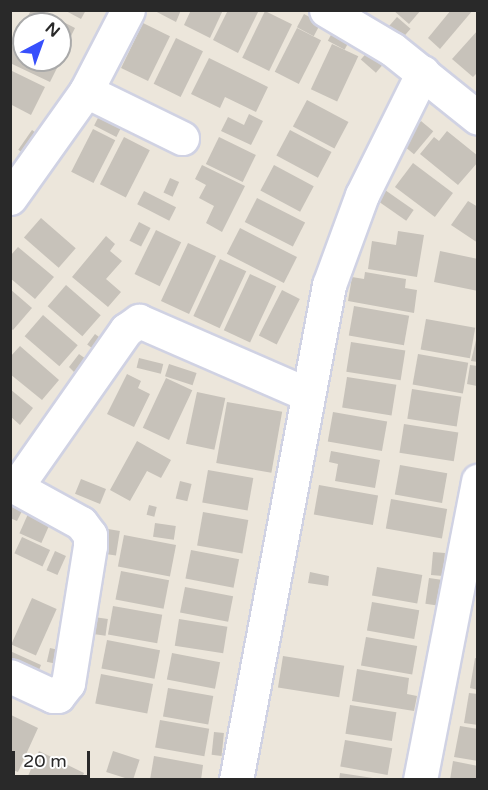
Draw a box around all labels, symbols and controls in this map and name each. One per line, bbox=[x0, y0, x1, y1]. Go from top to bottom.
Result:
north arrow bbox=[12, 12, 72, 72]
text: N bbox=[41, 18, 64, 42]
scale bar bbox=[15, 739, 93, 777]
text: 20 m bbox=[23, 750, 67, 772]

